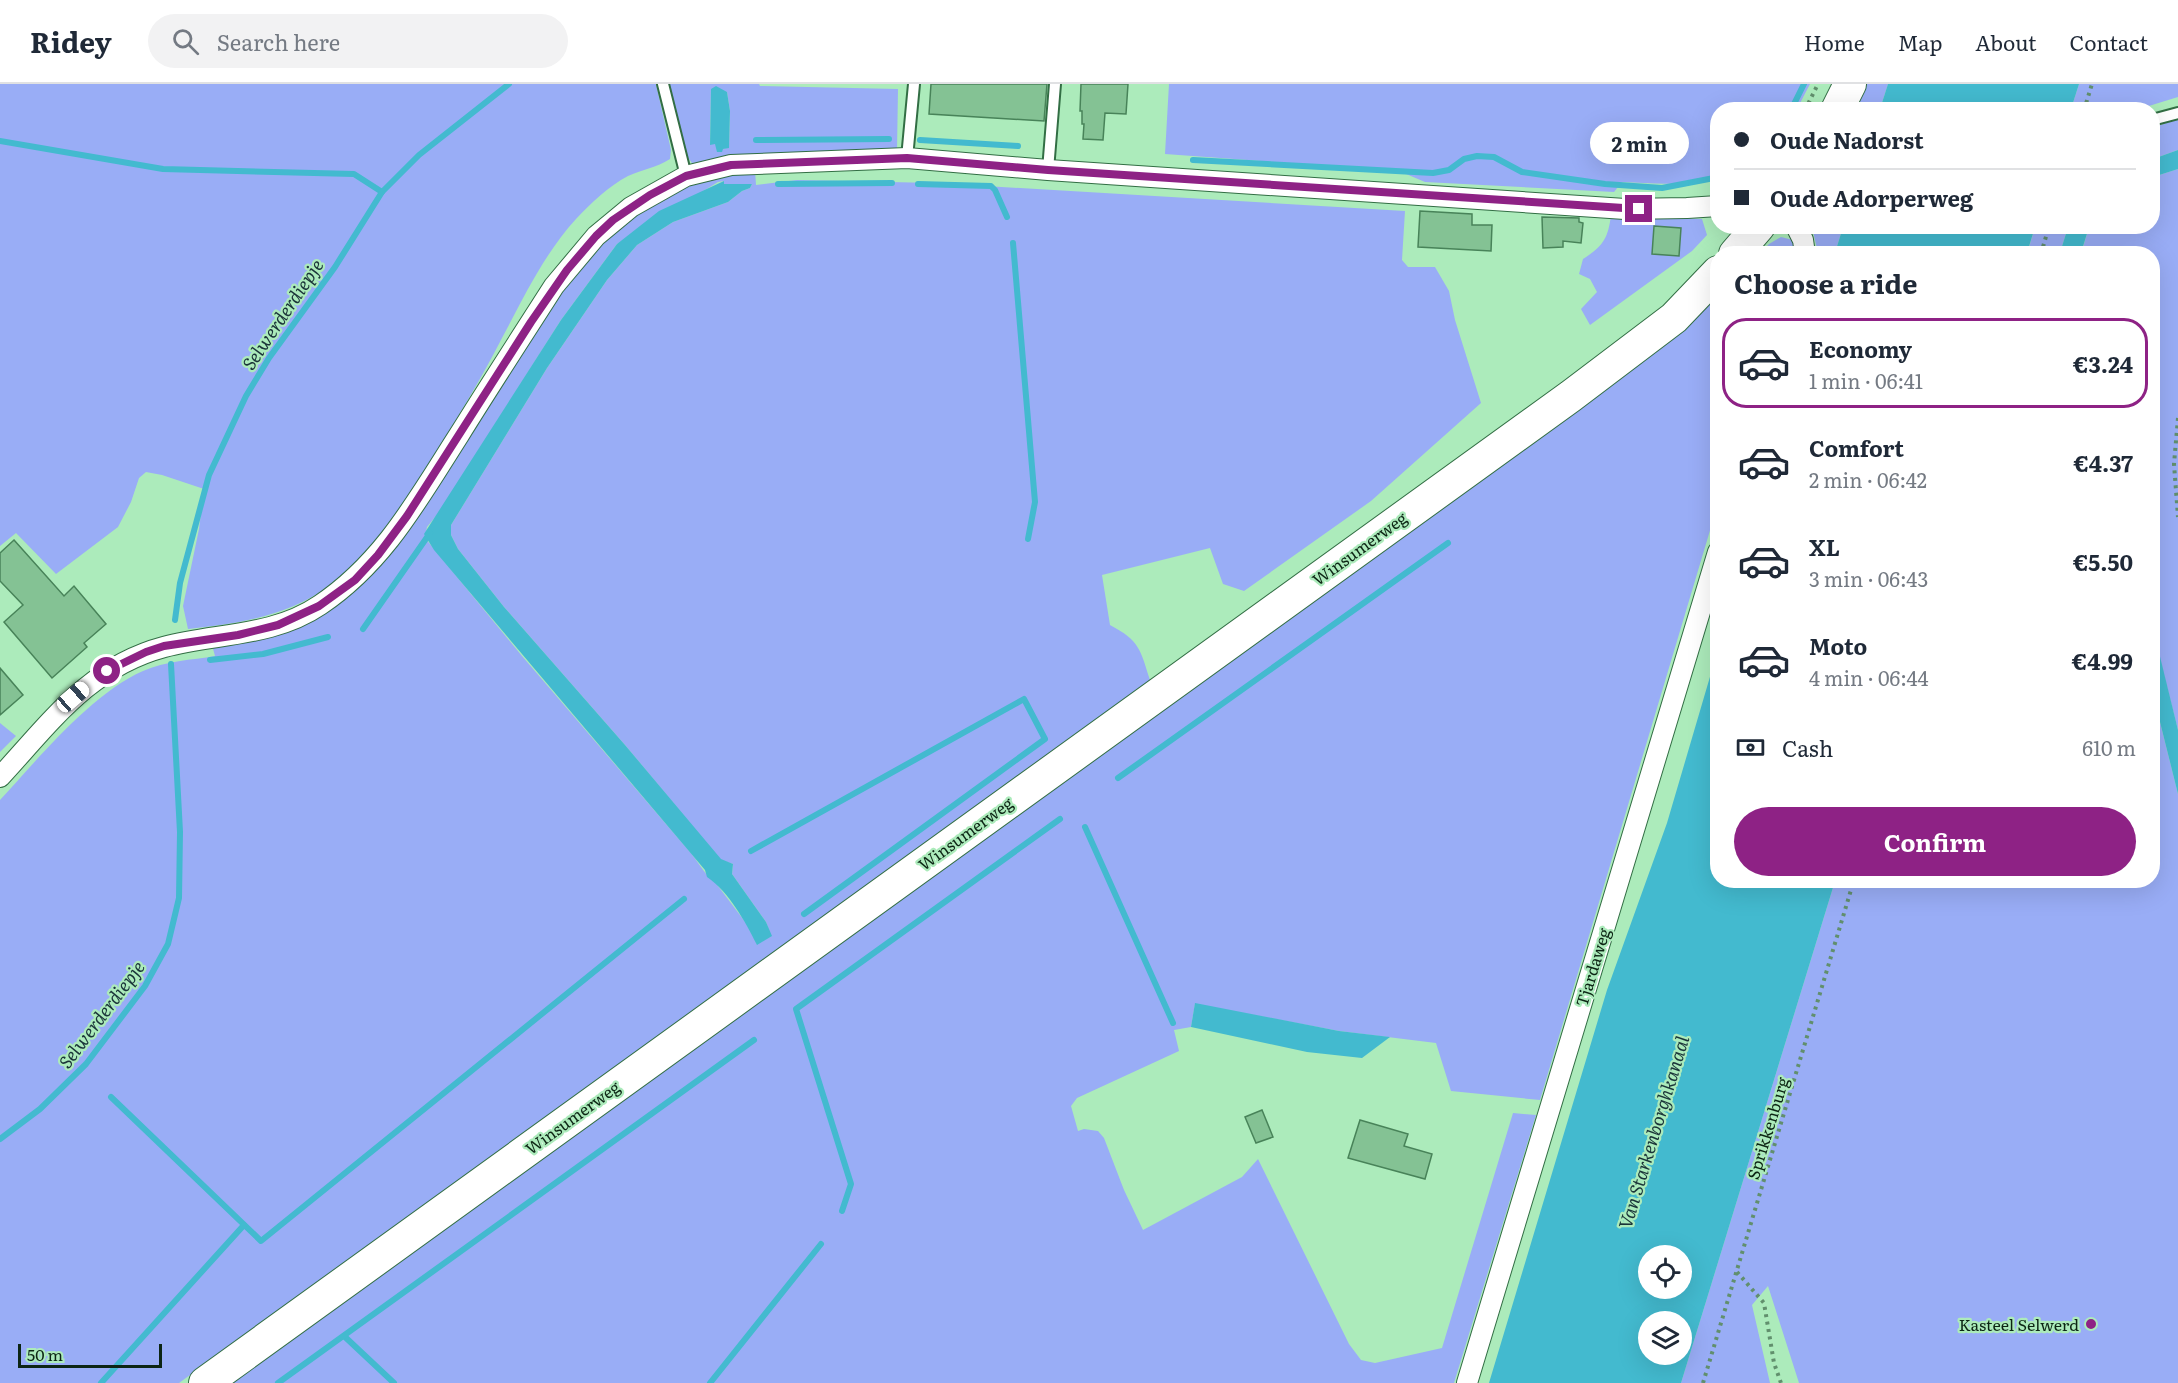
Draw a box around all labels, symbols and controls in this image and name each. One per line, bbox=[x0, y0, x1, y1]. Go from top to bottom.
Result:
search box bbox=[148, 14, 568, 68]
text: Ridey bbox=[30, 20, 112, 62]
icon: search bbox=[169, 25, 202, 58]
text: Search here bbox=[217, 25, 340, 58]
text: Home bbox=[1804, 26, 1865, 57]
text: Map bbox=[1898, 26, 1942, 57]
text: About bbox=[1975, 26, 2037, 57]
text: Contact bbox=[2070, 26, 2148, 57]
callout: 2 min bbox=[1590, 122, 1688, 164]
text: Oude Nadorst bbox=[1770, 123, 1924, 156]
text: 2 min bbox=[1612, 128, 1667, 158]
text: Oude Adorperweg bbox=[1770, 181, 1973, 214]
route end bbox=[1625, 195, 1652, 222]
water label: Selwerderdiepje bbox=[235, 253, 329, 375]
text: Choose a ride bbox=[1734, 262, 1917, 302]
text: Economy bbox=[1809, 332, 1912, 365]
icon: car bbox=[1737, 336, 1791, 390]
text: €3.24 bbox=[2073, 347, 2133, 380]
text: 1 min · 06:41 bbox=[1809, 365, 1923, 395]
text: Comfort bbox=[1809, 431, 1904, 464]
icon: car bbox=[1737, 435, 1791, 489]
text: €4.37 bbox=[2073, 446, 2133, 479]
text: 2 min · 06:42 bbox=[1809, 464, 1927, 494]
street label: Winsumerweg bbox=[1307, 505, 1411, 591]
text: XL bbox=[1809, 530, 1840, 563]
icon: car bbox=[1737, 534, 1791, 588]
text: €5.50 bbox=[2073, 545, 2133, 578]
text: 3 min · 06:43 bbox=[1809, 563, 1928, 593]
text: Moto bbox=[1809, 629, 1867, 662]
icon: car bbox=[1737, 633, 1791, 687]
text: €4.99 bbox=[2072, 644, 2133, 677]
route start bbox=[93, 657, 120, 684]
text: 4 min · 06:44 bbox=[1809, 662, 1929, 692]
car bbox=[54, 678, 92, 716]
icon: cash bbox=[1734, 731, 1767, 764]
text: Cash bbox=[1782, 731, 1833, 764]
text: 610 m bbox=[2082, 732, 2136, 762]
street label: Winsumerweg bbox=[913, 790, 1017, 876]
button: Confirm bbox=[1734, 807, 2136, 876]
street label: Tjardaweg bbox=[1569, 925, 1615, 1009]
water label: Selwerderdiepje bbox=[51, 954, 151, 1074]
water label: Van Starkenborghkanaal bbox=[1611, 1031, 1695, 1232]
street label: Winsumerweg bbox=[520, 1074, 624, 1160]
street label: Sprikkenburg bbox=[1740, 1074, 1794, 1182]
map controls bbox=[1638, 1245, 1692, 1365]
button: locate bbox=[1638, 1245, 1692, 1299]
button: layers bbox=[1638, 1311, 1692, 1365]
place label: Kasteel Selwerd bbox=[1959, 1312, 2079, 1336]
marker: Kasteel Selwerd bbox=[2084, 1317, 2098, 1331]
scale bar bbox=[18, 1341, 162, 1368]
text: 50 m bbox=[27, 1342, 63, 1366]

